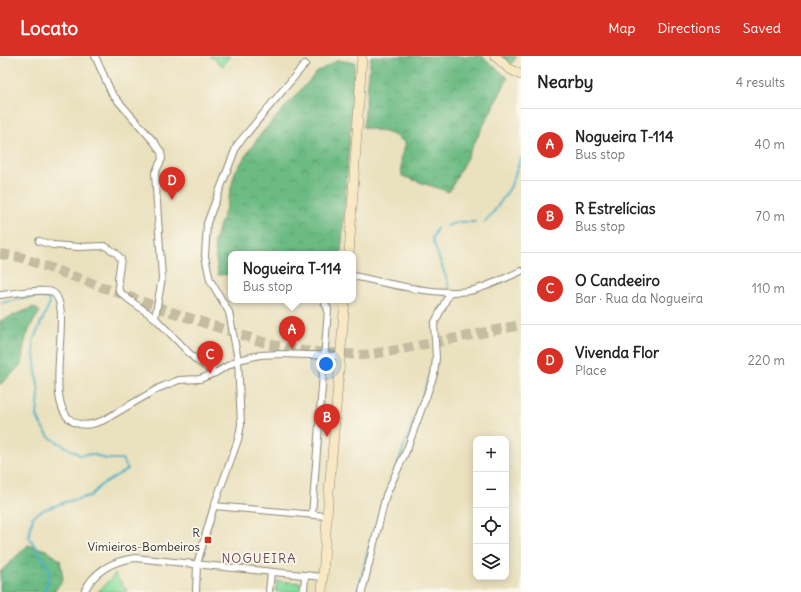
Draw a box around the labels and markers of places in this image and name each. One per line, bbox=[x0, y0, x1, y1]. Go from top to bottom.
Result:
pin: D bbox=[159, 167, 185, 200]
pin: A bbox=[279, 316, 305, 349]
pin: C bbox=[197, 341, 223, 374]
pin: B bbox=[314, 404, 340, 437]
place label: R Vimieiros-Bombeiros bbox=[88, 525, 200, 554]
marker: R Vimieiros-Bombeiros bbox=[203, 535, 213, 545]

